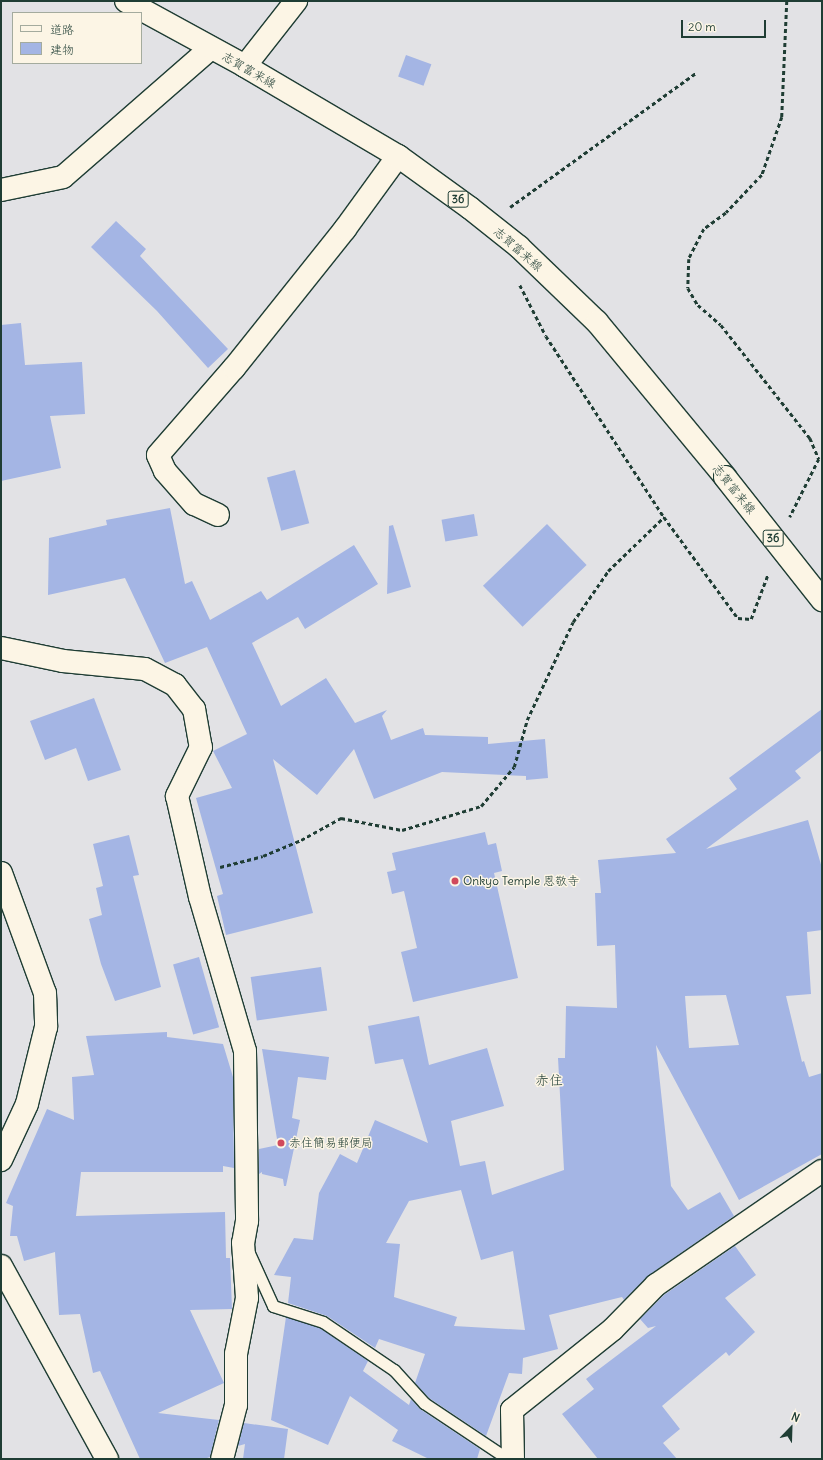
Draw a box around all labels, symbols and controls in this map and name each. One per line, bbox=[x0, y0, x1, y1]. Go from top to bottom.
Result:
legend bbox=[12, 12, 142, 64]
scale bar bbox=[683, 12, 768, 38]
text: 20 m bbox=[688, 19, 716, 34]
text: 道路 bbox=[50, 22, 74, 37]
text: 建物 bbox=[50, 42, 74, 57]
street label: 志賀富来線 bbox=[219, 49, 279, 91]
road number: 36 bbox=[447, 190, 469, 208]
street label: 志賀富来線 bbox=[491, 224, 545, 274]
street label: 志賀富来線 bbox=[710, 461, 758, 517]
road number: 36 bbox=[762, 529, 784, 547]
place label: Onkyo Temple 恩敬寺 bbox=[463, 874, 579, 888]
marker: Onkyo Temple 恩敬寺 bbox=[450, 876, 460, 886]
district label: 赤住 bbox=[535, 1072, 563, 1088]
place label: 赤住簡易郵便局 bbox=[289, 1136, 373, 1150]
marker: 赤住簡易郵便局 bbox=[276, 1138, 286, 1148]
north arrow bbox=[771, 1408, 811, 1448]
text: N bbox=[789, 1409, 802, 1425]

